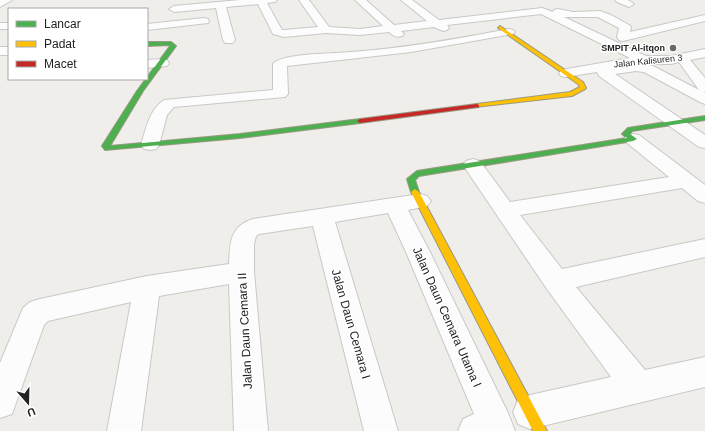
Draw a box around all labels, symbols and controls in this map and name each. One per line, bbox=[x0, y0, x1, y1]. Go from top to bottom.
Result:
legend bbox=[8, 8, 148, 80]
text: Lancar bbox=[44, 17, 81, 31]
text: Padat bbox=[44, 37, 76, 51]
place label: SMPIT Al-itqon bbox=[601, 43, 665, 53]
marker: SMPIT Al-itqon bbox=[668, 43, 678, 53]
street label: Jalan Kalisuren 3 bbox=[613, 52, 683, 70]
text: Macet bbox=[44, 57, 77, 71]
street label: Jalan Daun Cemara Utama I bbox=[410, 245, 484, 389]
street label: Jalan Daun Cemara I bbox=[329, 268, 373, 380]
street label: Jalan Daun Cemara II bbox=[235, 272, 255, 390]
north arrow bbox=[8, 383, 48, 423]
text: U bbox=[26, 405, 37, 419]

